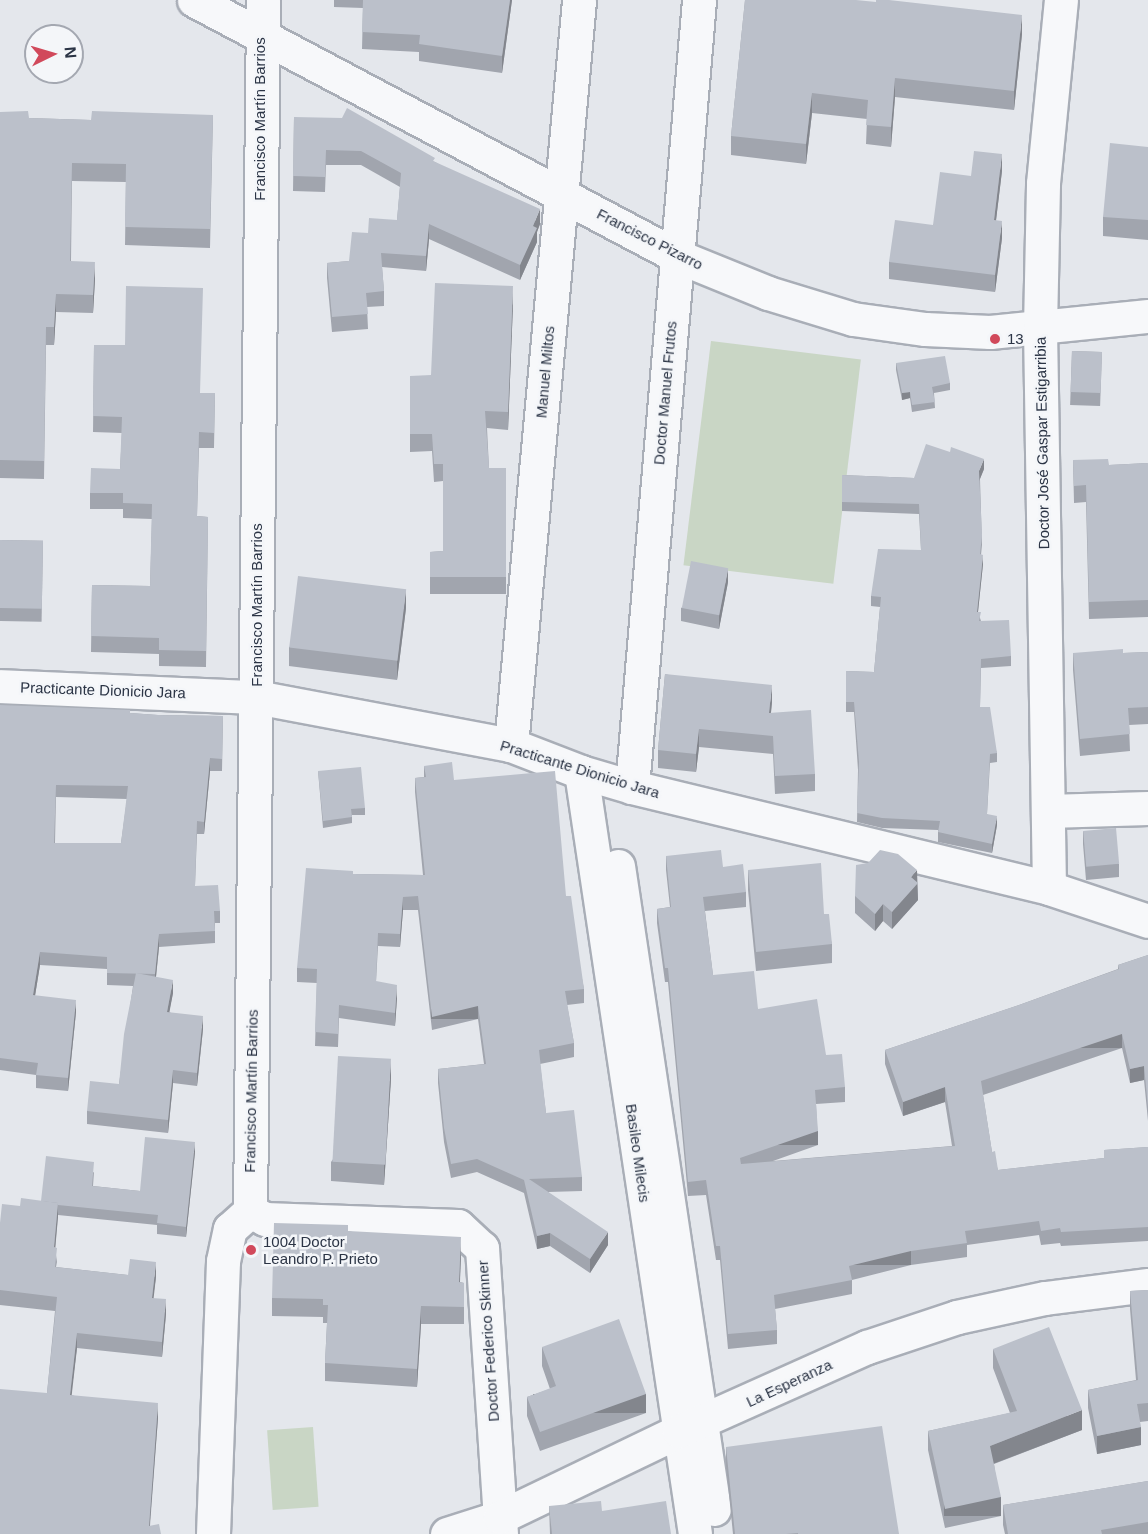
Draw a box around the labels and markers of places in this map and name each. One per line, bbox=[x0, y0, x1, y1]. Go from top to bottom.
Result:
place label: 13 bbox=[1007, 330, 1024, 348]
marker: 13 bbox=[988, 332, 1002, 346]
place label: 1004 Doctor Leandro P. Prieto bbox=[263, 1232, 378, 1267]
marker: 1004 Doctor Leandro P. Prieto bbox=[244, 1243, 258, 1257]

